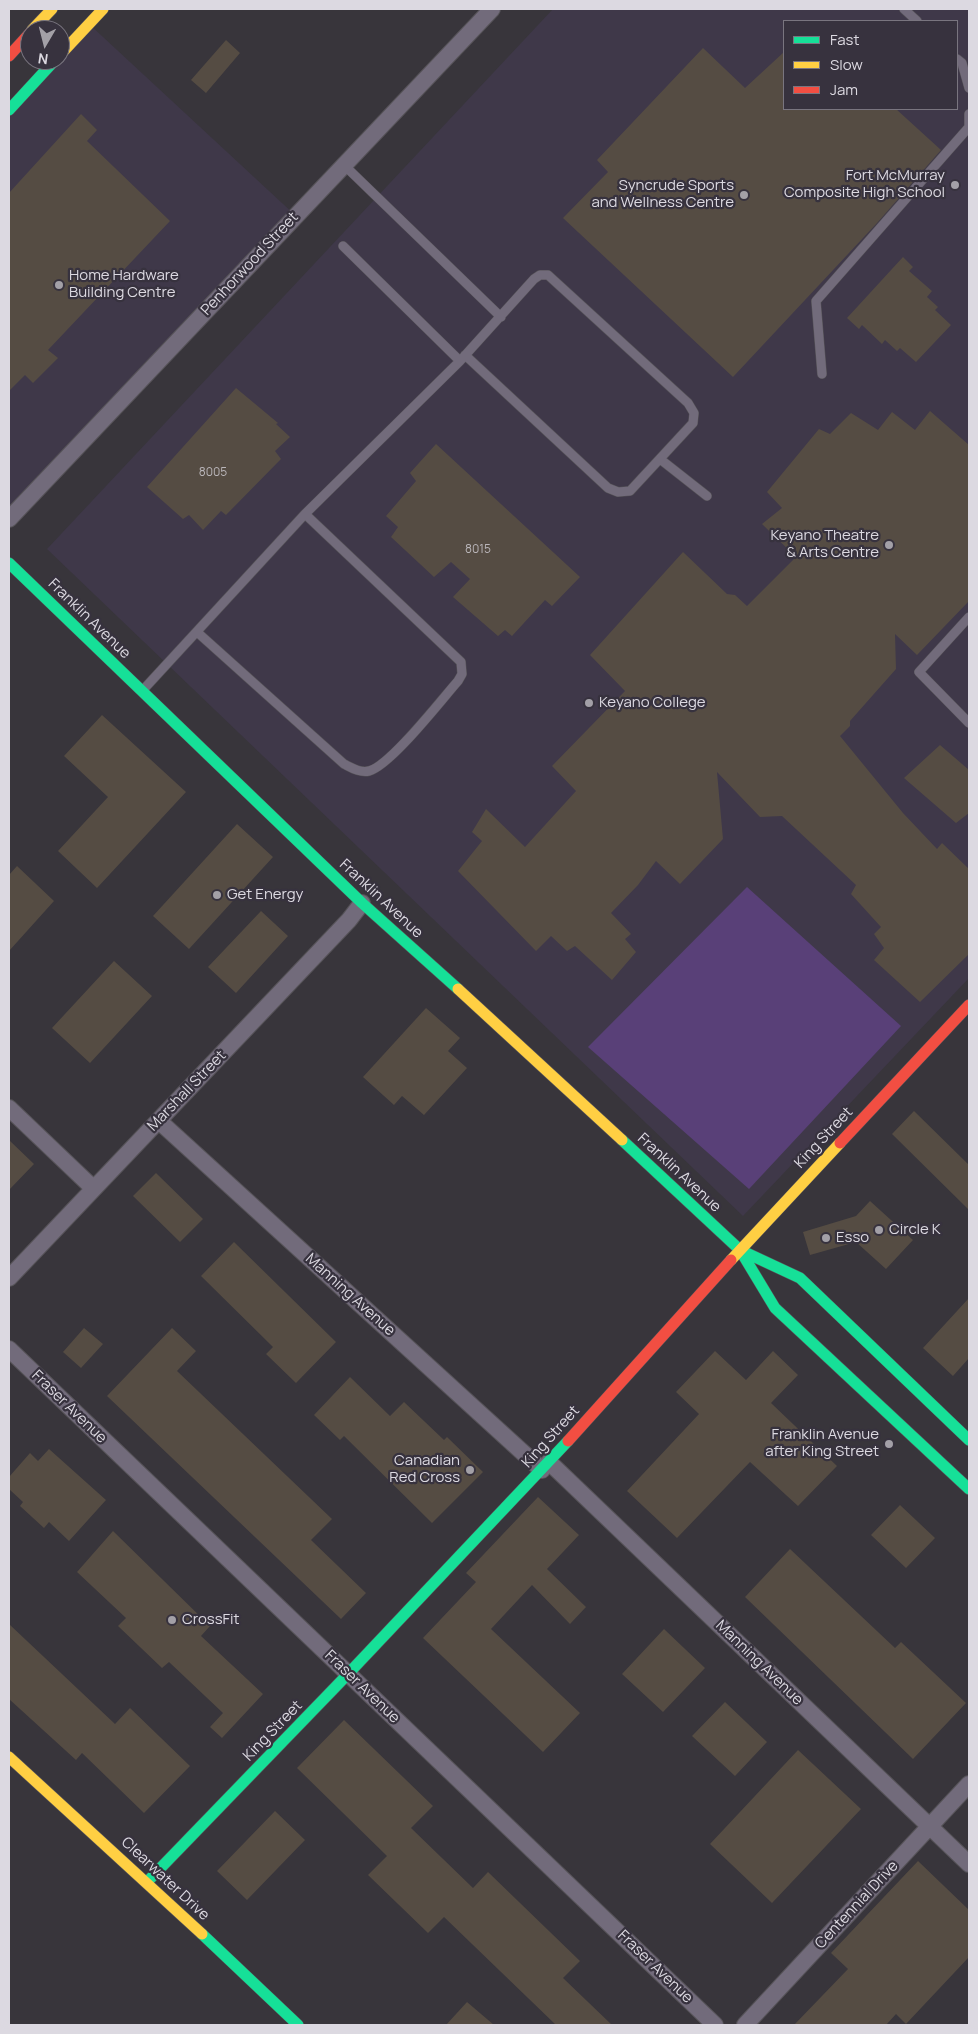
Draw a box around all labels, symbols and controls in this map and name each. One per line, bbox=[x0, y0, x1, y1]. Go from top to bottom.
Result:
north arrow bbox=[20, 20, 70, 70]
legend bbox=[783, 20, 958, 110]
text: Fast bbox=[830, 29, 859, 50]
text: N bbox=[37, 49, 49, 69]
text: Slow bbox=[830, 54, 863, 75]
text: Jam bbox=[830, 79, 858, 100]
place label: Fort McMurray Composite High School bbox=[784, 167, 945, 202]
place label: Syncrude Sports and Wellness Centre bbox=[591, 177, 734, 212]
marker: Fort McMurray Composite High School bbox=[949, 179, 961, 191]
marker: Syncrude Sports and Wellness Centre bbox=[738, 189, 750, 201]
street label: Penhorwood Street bbox=[198, 209, 302, 319]
place label: Home Hardware Building Centre bbox=[69, 267, 179, 302]
marker: Home Hardware Building Centre bbox=[53, 279, 65, 291]
house number: 8005 bbox=[199, 466, 227, 480]
place label: Keyano Theatre & Arts Centre bbox=[771, 527, 879, 562]
marker: Keyano Theatre & Arts Centre bbox=[883, 539, 895, 551]
house number: 8015 bbox=[465, 543, 491, 557]
street label: Franklin Avenue bbox=[44, 575, 134, 663]
place label: Keyano College bbox=[599, 694, 706, 712]
marker: Keyano College bbox=[583, 697, 595, 709]
street label: Franklin Avenue bbox=[336, 856, 426, 942]
place label: Get Energy bbox=[227, 886, 303, 904]
marker: Get Energy bbox=[211, 889, 223, 901]
street label: Marshall Street bbox=[144, 1047, 230, 1135]
street label: King Street bbox=[791, 1104, 857, 1172]
street label: Franklin Avenue bbox=[634, 1130, 724, 1216]
place label: Circle K bbox=[889, 1221, 941, 1239]
marker: Circle K bbox=[873, 1224, 885, 1236]
place label: Esso bbox=[836, 1229, 869, 1247]
marker: Esso bbox=[820, 1232, 832, 1244]
street label: Manning Avenue bbox=[301, 1250, 399, 1340]
street label: Fraser Avenue bbox=[28, 1367, 110, 1447]
street label: King Street bbox=[518, 1402, 584, 1472]
place label: Franklin Avenue after King Street bbox=[765, 1426, 879, 1461]
marker: Franklin Avenue after King Street bbox=[883, 1438, 895, 1450]
place label: Canadian Red Cross bbox=[389, 1452, 460, 1487]
marker: Canadian Red Cross bbox=[464, 1464, 476, 1476]
place label: CrossFit bbox=[182, 1611, 240, 1629]
marker: CrossFit bbox=[166, 1614, 178, 1626]
street label: Manning Avenue bbox=[712, 1617, 806, 1709]
street label: Fraser Avenue bbox=[321, 1647, 403, 1727]
street label: King Street bbox=[240, 1697, 306, 1765]
street label: Clearwater Drive bbox=[117, 1834, 213, 1924]
street label: Centennial Drive bbox=[812, 1857, 902, 1953]
street label: Fraser Avenue bbox=[614, 1927, 696, 2007]

